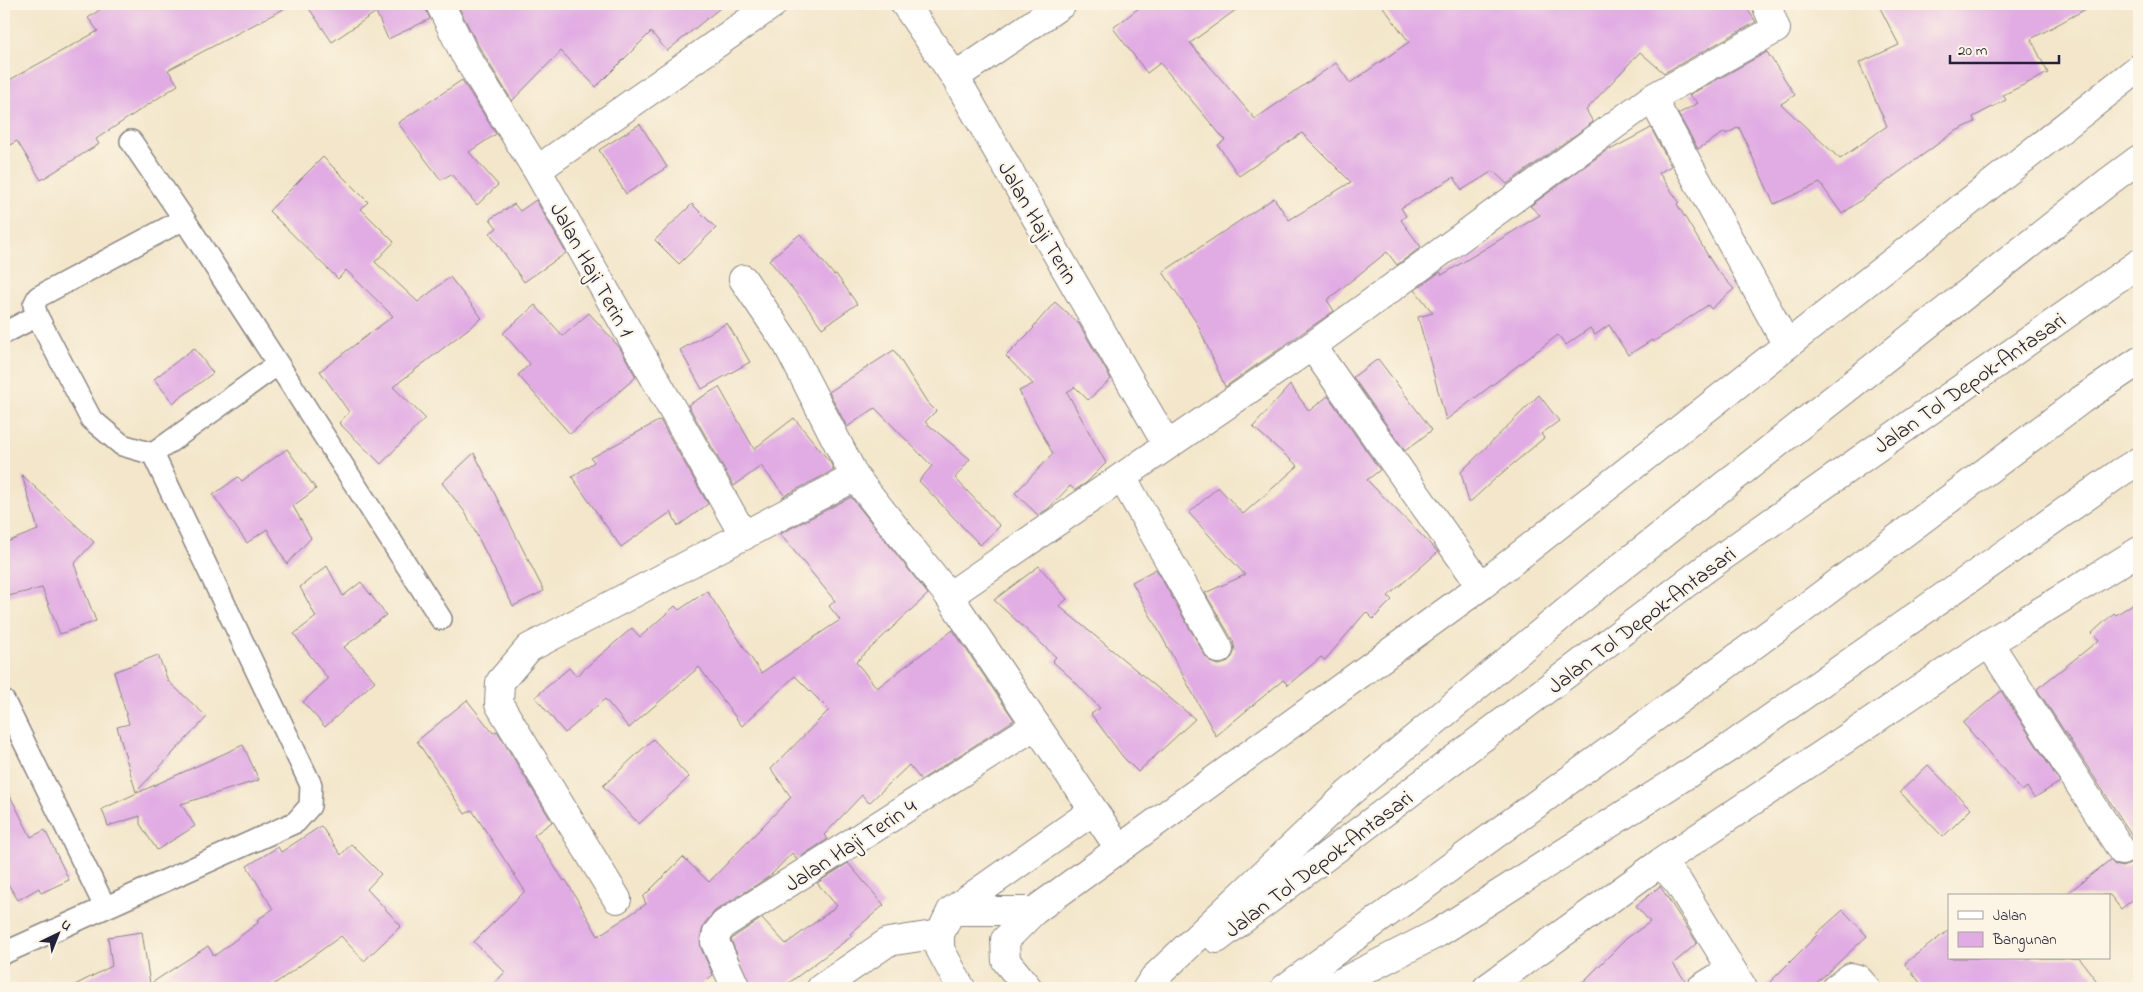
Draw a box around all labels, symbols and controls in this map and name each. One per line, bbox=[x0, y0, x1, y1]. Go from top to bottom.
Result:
scale bar bbox=[1950, 32, 2059, 64]
text: 20 m bbox=[1958, 40, 1988, 62]
street label: Jalan Haji Terin bbox=[988, 156, 1085, 291]
street label: Jalan Haji Terin 1 bbox=[540, 197, 641, 344]
street label: Jalan Tol Depok–Antasari bbox=[1868, 306, 2073, 463]
street label: Jalan Tol Depok–Antasari bbox=[1542, 540, 1744, 703]
street label: Jalan Tol Depok–Antasari bbox=[1219, 784, 1421, 947]
street label: Jalan Haji Terin 4 bbox=[779, 792, 924, 901]
legend bbox=[1948, 894, 2110, 960]
text: Jalan bbox=[1993, 905, 2026, 927]
north arrow bbox=[32, 910, 82, 960]
text: U bbox=[55, 915, 76, 936]
text: Bangunan bbox=[1992, 929, 2057, 952]

